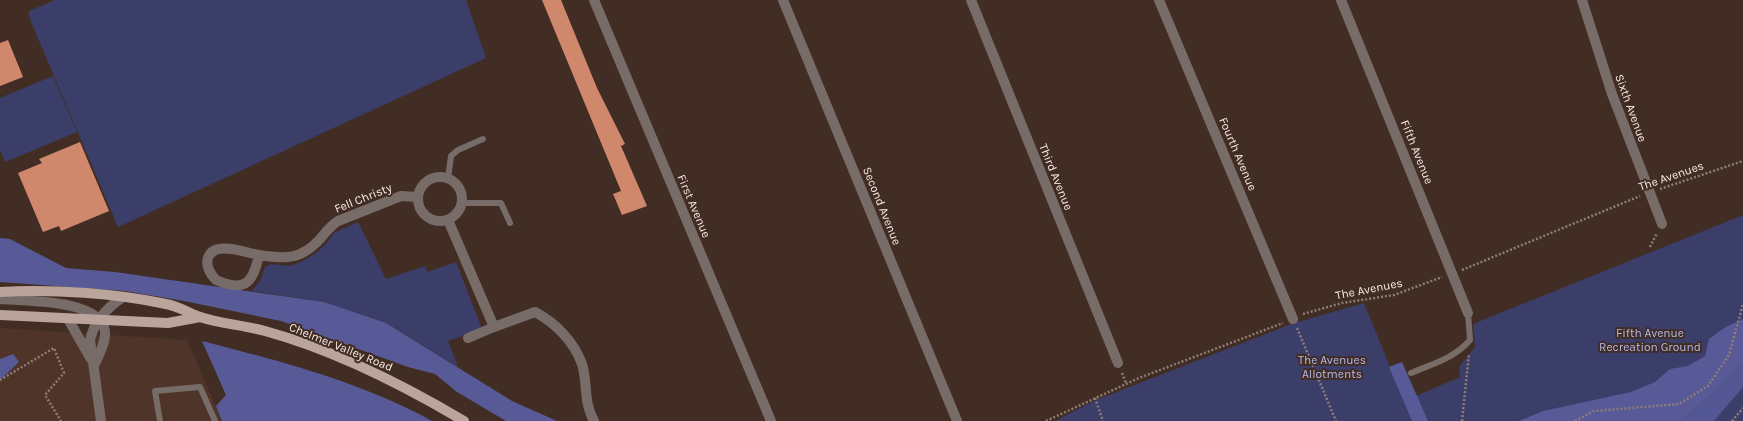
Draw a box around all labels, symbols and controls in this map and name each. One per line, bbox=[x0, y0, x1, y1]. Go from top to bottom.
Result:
street label: Sixth Avenue bbox=[1612, 72, 1650, 144]
street label: Fourth Avenue bbox=[1216, 115, 1260, 193]
street label: Fifth Avenue bbox=[1398, 118, 1436, 186]
street label: Third Avenue bbox=[1036, 142, 1076, 212]
street label: The Avenues bbox=[1637, 158, 1705, 194]
street label: Second Avenue bbox=[860, 165, 904, 247]
street label: First Avenue bbox=[674, 172, 714, 240]
street label: Fell Christy bbox=[332, 180, 394, 216]
street label: The Avenues bbox=[1334, 276, 1404, 302]
street label: Chelmer Valley Road bbox=[287, 320, 395, 374]
park label: Fifth Avenue Recreation Ground bbox=[1599, 326, 1701, 354]
park label: The Avenues Allotments bbox=[1298, 353, 1366, 381]

